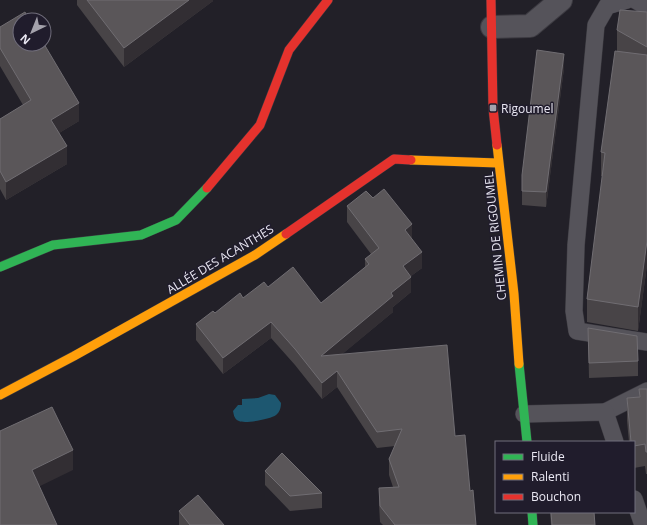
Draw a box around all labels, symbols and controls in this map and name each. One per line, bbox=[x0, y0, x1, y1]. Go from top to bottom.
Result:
north arrow bbox=[12, 12, 52, 52]
text: N bbox=[16, 31, 33, 48]
place label: Rigoumel bbox=[501, 100, 553, 117]
marker: Rigoumel bbox=[488, 103, 498, 113]
street label: CHEMIN DE RIGOUMEL bbox=[480, 171, 510, 301]
street label: ALLÉE DES ACANTHES bbox=[163, 220, 277, 298]
legend bbox=[495, 441, 635, 513]
text: Fluide bbox=[531, 448, 565, 465]
text: Ralenti bbox=[531, 468, 570, 485]
text: Bouchon bbox=[531, 488, 581, 505]

